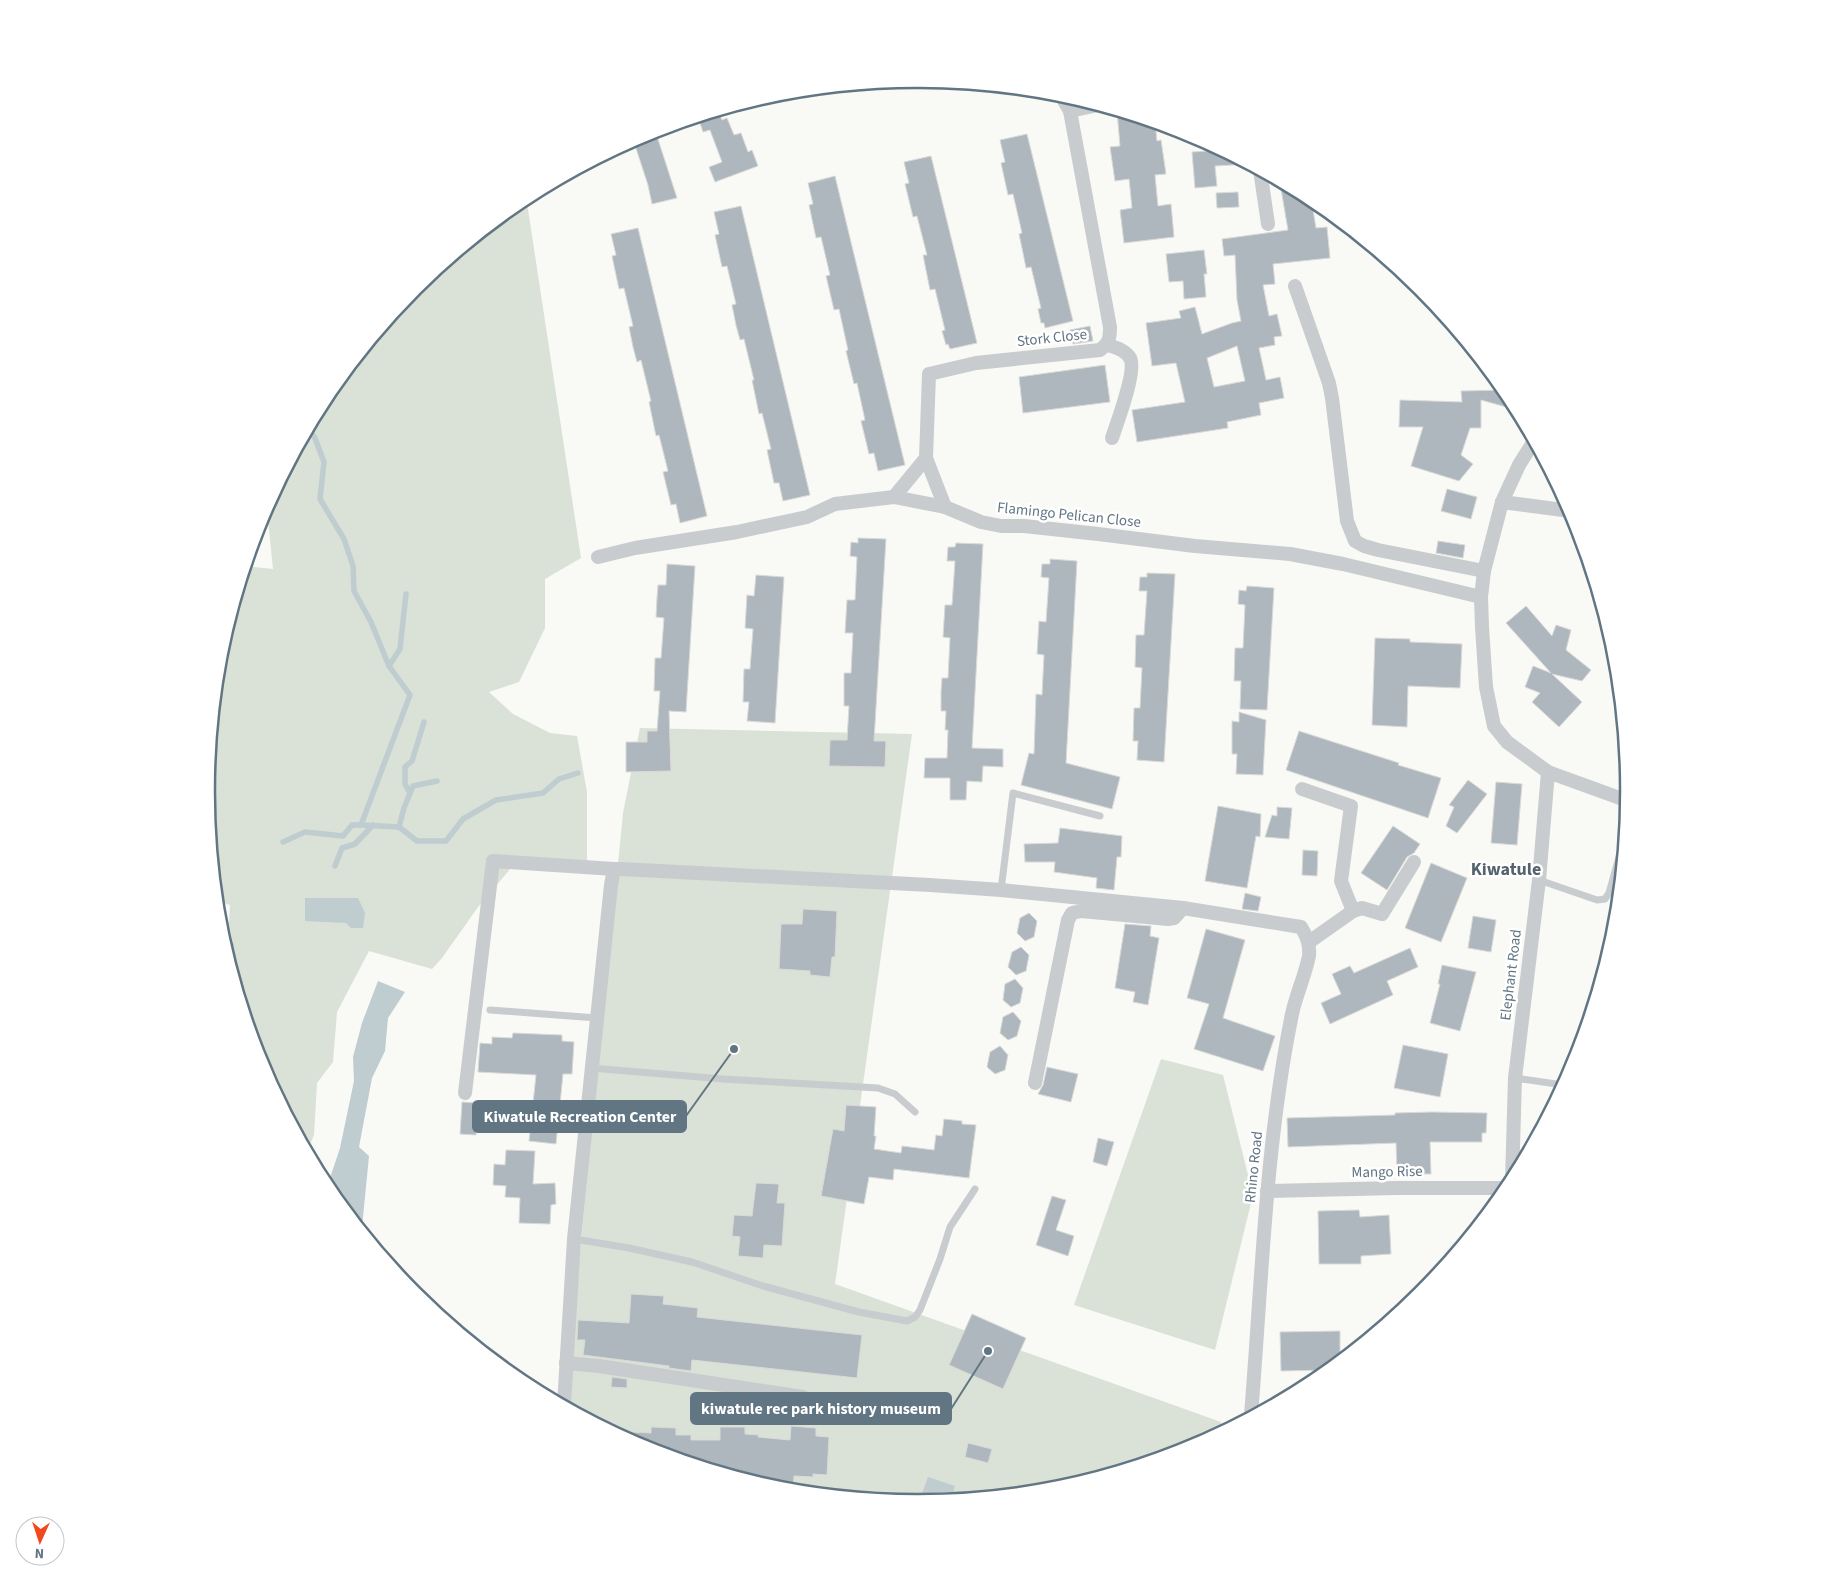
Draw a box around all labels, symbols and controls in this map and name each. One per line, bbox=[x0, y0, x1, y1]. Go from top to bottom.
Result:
street label: Stork Close bbox=[1016, 324, 1088, 352]
street label: Flamingo Pelican Close bbox=[996, 497, 1142, 533]
district label: Kiwatule bbox=[1471, 857, 1541, 882]
street label: Elephant Road bbox=[1495, 928, 1527, 1022]
callout: Kiwatule Recreation Center bbox=[473, 1101, 686, 1132]
text: Kiwatule Recreation Center bbox=[484, 1106, 677, 1128]
street label: Rhino Road bbox=[1240, 1130, 1268, 1204]
street label: Mango Rise bbox=[1351, 1161, 1423, 1183]
callout: kiwatule rec park history museum bbox=[691, 1393, 951, 1424]
text: kiwatule rec park history museum bbox=[701, 1398, 941, 1420]
north arrow bbox=[15, 1516, 65, 1566]
text: N bbox=[34, 1543, 45, 1563]

